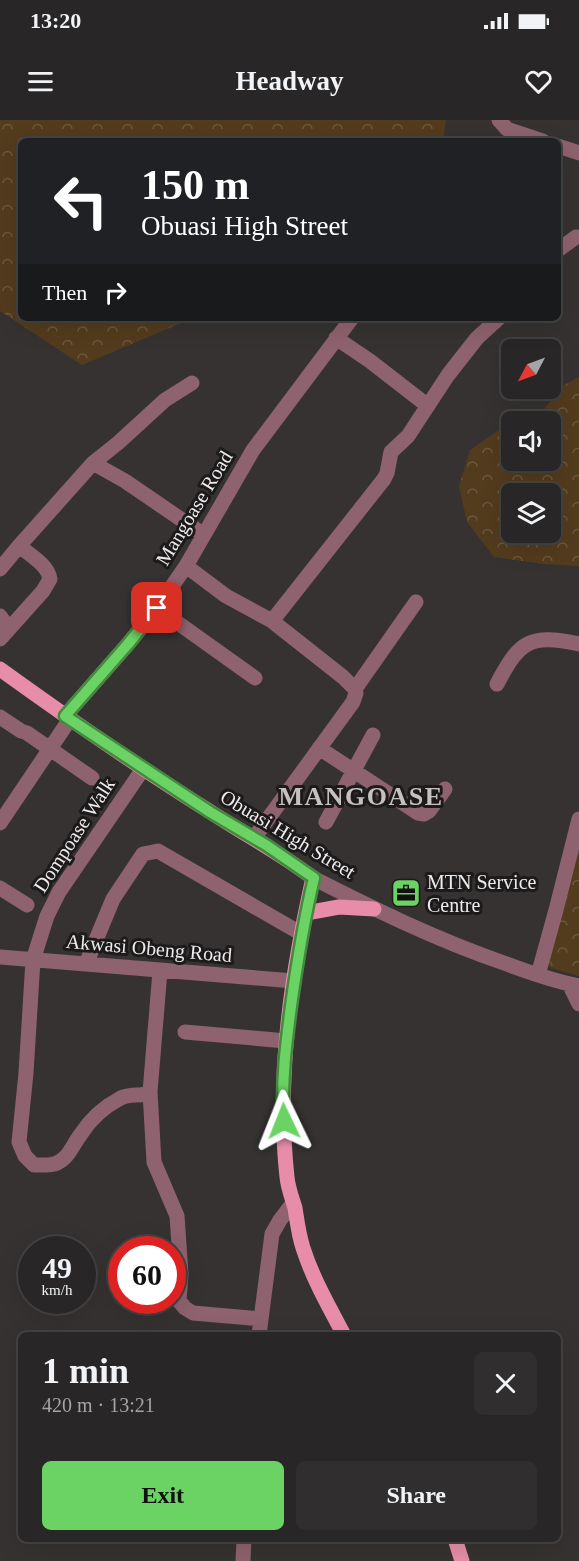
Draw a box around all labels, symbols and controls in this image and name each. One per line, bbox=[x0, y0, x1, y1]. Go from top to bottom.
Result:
text: 13:20 bbox=[30, 8, 81, 33]
icon: menu bbox=[24, 65, 57, 98]
icon: heart bbox=[522, 65, 555, 98]
text: Headway bbox=[236, 66, 344, 96]
icon: left bbox=[42, 162, 120, 240]
text: 150 m bbox=[141, 162, 250, 208]
text: Obuasi High Street bbox=[141, 211, 348, 241]
icon: right bbox=[99, 276, 132, 309]
text: Then bbox=[42, 280, 87, 305]
north arrow bbox=[501, 339, 561, 399]
map controls bbox=[501, 339, 561, 543]
button: sound bbox=[501, 411, 561, 471]
street label: Mangoase Road bbox=[151, 447, 238, 570]
button: layers bbox=[501, 483, 561, 543]
pin bbox=[131, 582, 182, 633]
icon: arrive bbox=[140, 591, 173, 624]
street label: Dompoase Walk bbox=[29, 774, 120, 897]
district label: MANGOASE bbox=[278, 782, 444, 811]
street label: Obuasi High Street bbox=[216, 785, 360, 884]
place label: MTN Service Centre bbox=[427, 871, 537, 916]
office icon: MTN Service Centre bbox=[390, 877, 422, 909]
street label: Akwasi Obeng Road bbox=[65, 930, 233, 967]
position arrow bbox=[252, 1089, 316, 1153]
speed limit sign: 60 bbox=[108, 1236, 186, 1314]
text: 49 bbox=[42, 1251, 72, 1284]
text: km/h bbox=[42, 1282, 72, 1298]
text: 1 min bbox=[42, 1351, 129, 1391]
button: close bbox=[474, 1352, 537, 1415]
text: 420 m · 13:21 bbox=[42, 1394, 155, 1416]
button: Exit bbox=[42, 1461, 284, 1530]
button: Share bbox=[296, 1461, 537, 1530]

